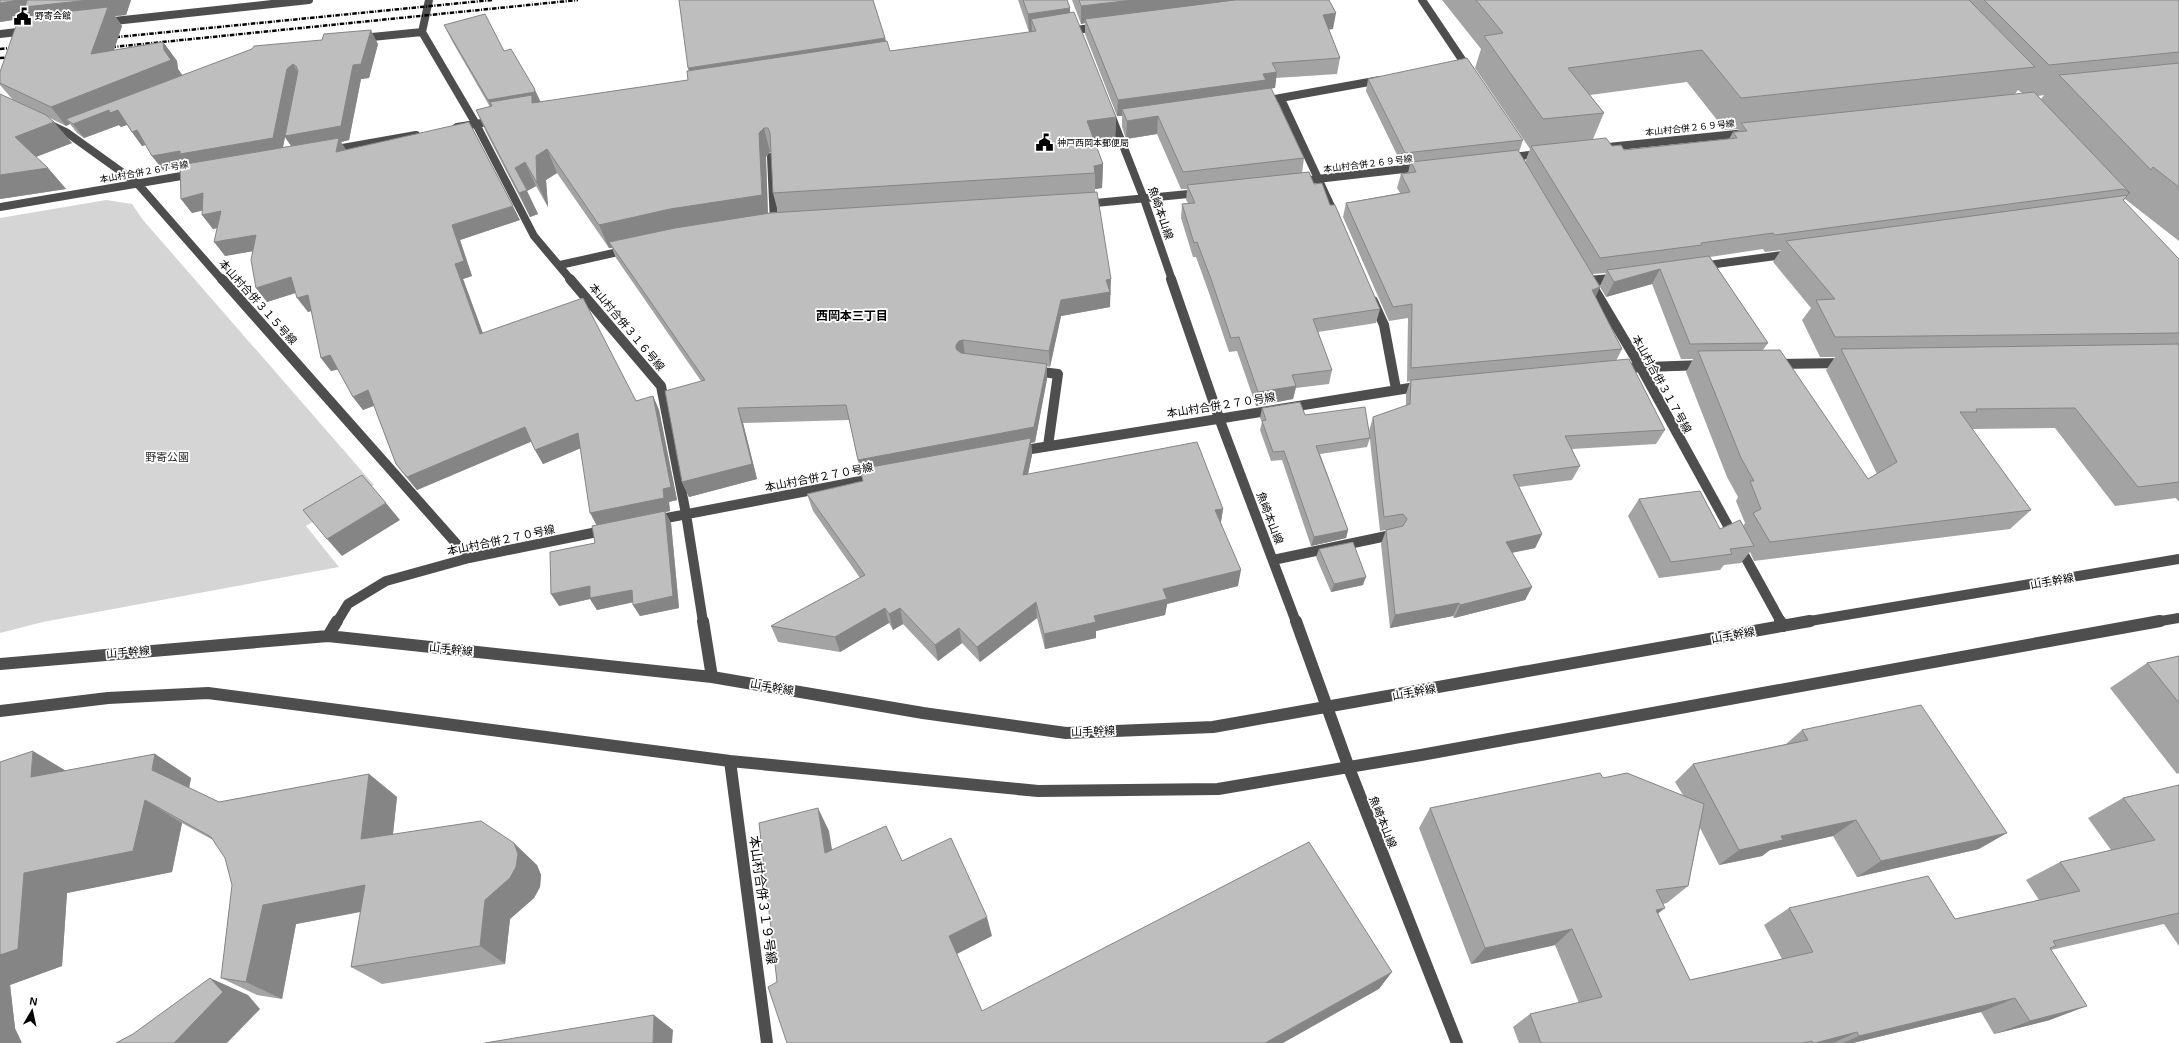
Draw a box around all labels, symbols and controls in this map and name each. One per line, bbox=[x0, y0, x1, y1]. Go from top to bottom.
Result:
public building icon: 野寄会館 bbox=[12, 6, 32, 26]
place label: 野寄会館 bbox=[35, 11, 71, 21]
street label: 本山村合併２６９号線 bbox=[1645, 117, 1736, 138]
public building icon: 神戸西岡本郵便局 bbox=[1034, 133, 1054, 153]
place label: 神戸西岡本郵便局 bbox=[1057, 138, 1129, 148]
street label: 本山村合併２６９号線 bbox=[1323, 152, 1414, 174]
street label: 本山村合併２６７号線 bbox=[99, 158, 190, 185]
street label: 魚崎本山線 bbox=[1146, 185, 1176, 241]
street label: 本山村合併３１５号線 bbox=[217, 257, 299, 347]
street label: 本山村合併３１６号線 bbox=[587, 281, 667, 373]
district label: 西岡本三丁目 bbox=[816, 309, 888, 323]
street label: 本山村合併３１７号線 bbox=[1630, 333, 1694, 435]
street label: 本山村合併２７０号線 bbox=[1166, 390, 1276, 420]
park label: 野寄公園 bbox=[145, 451, 189, 463]
street label: 本山村合併２７０号線 bbox=[764, 461, 874, 493]
street label: 魚崎本山線 bbox=[1255, 490, 1285, 546]
street label: 本山村合併２７０号線 bbox=[446, 523, 556, 557]
street label: 山手幹線 bbox=[2029, 571, 2075, 591]
street label: 山手幹線 bbox=[1710, 625, 1756, 645]
street label: 山手幹線 bbox=[428, 641, 474, 657]
street label: 山手幹線 bbox=[106, 644, 150, 660]
street label: 山手幹線 bbox=[749, 677, 795, 697]
street label: 山手幹線 bbox=[1391, 682, 1437, 702]
street label: 山手幹線 bbox=[1071, 724, 1115, 738]
street label: 魚崎本山線 bbox=[1367, 794, 1399, 850]
street label: 本山村合併３１９号線 bbox=[747, 835, 779, 965]
north arrow bbox=[12, 991, 52, 1031]
text: N bbox=[29, 995, 38, 1008]

